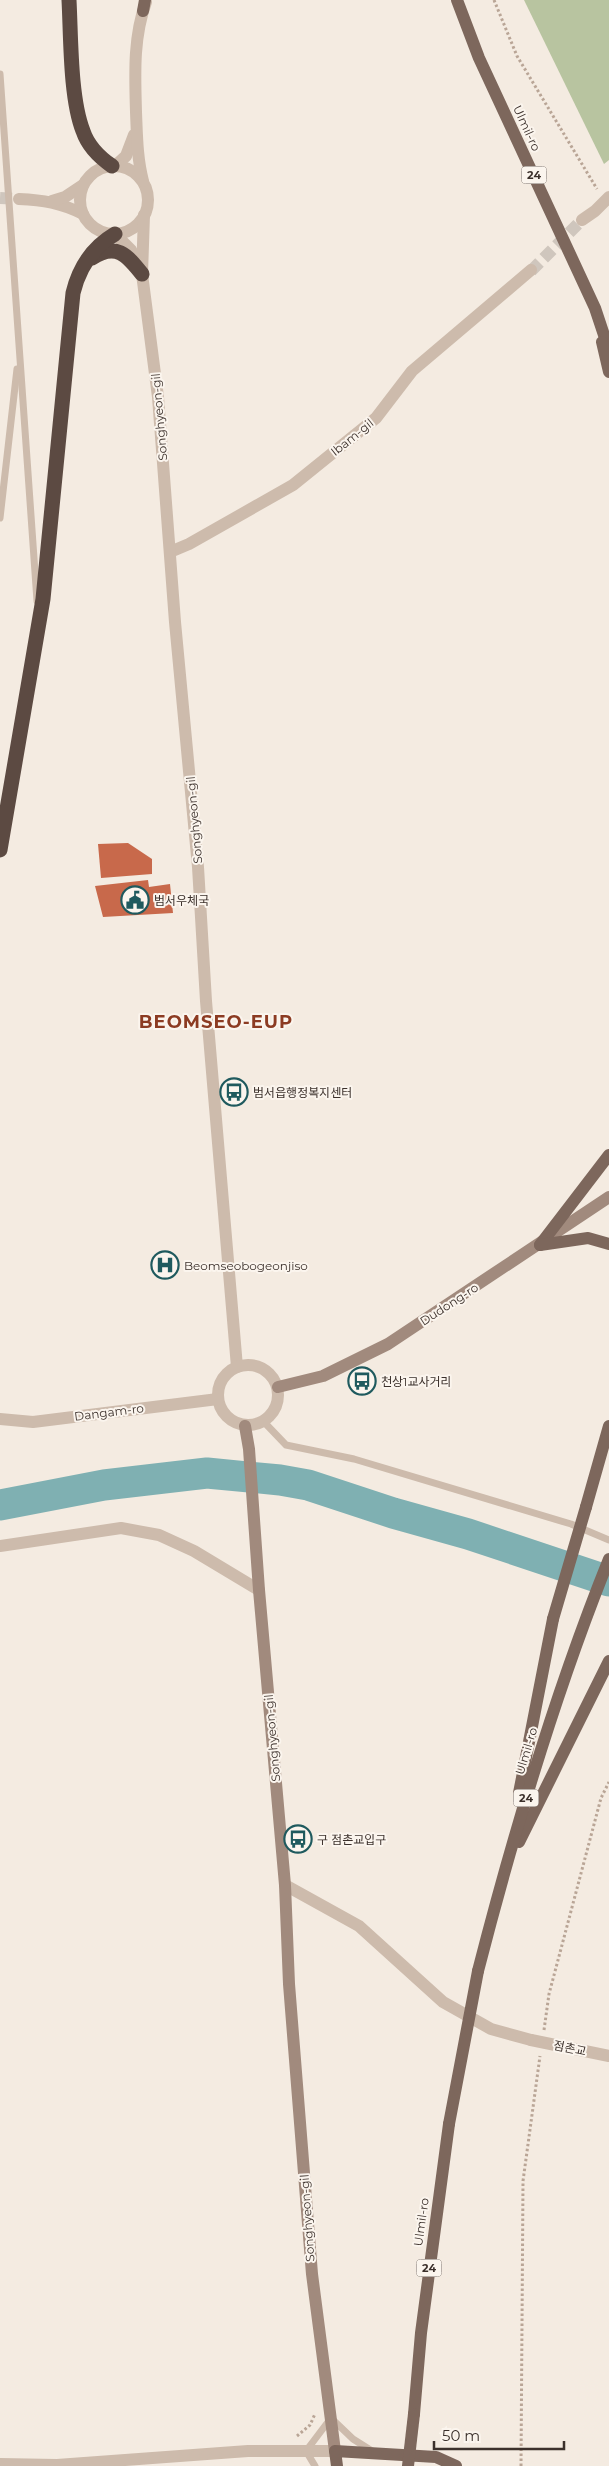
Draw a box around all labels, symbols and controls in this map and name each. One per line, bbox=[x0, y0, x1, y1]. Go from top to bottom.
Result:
street label: Ulmil-ro bbox=[510, 103, 544, 153]
road number: 24 bbox=[522, 166, 546, 184]
street label: Songhyeon-gil bbox=[148, 373, 170, 461]
street label: Ibam-gil bbox=[327, 415, 377, 459]
street label: Songhyeon-gil bbox=[183, 776, 205, 864]
public building icon: 범서우체국 bbox=[120, 885, 150, 915]
place label: 범서우체국 bbox=[154, 893, 209, 908]
district label: BEOMSEO-EUP bbox=[139, 1011, 293, 1033]
bus stop icon: 범서읍행정복지센터 bbox=[219, 1077, 249, 1107]
place label: 범서읍행정복지센터 bbox=[253, 1085, 352, 1100]
hospital icon: Beomseobogeonjiso bbox=[150, 1250, 180, 1280]
place label: Beomseobogeonjiso bbox=[184, 1258, 308, 1273]
street label: Dudong-ro bbox=[417, 1280, 481, 1328]
bus stop icon: 천상1교사거리 bbox=[347, 1366, 377, 1396]
place label: 천상1교사거리 bbox=[381, 1374, 452, 1389]
street label: Dangam-ro bbox=[73, 1400, 145, 1424]
street label: Songhyeon-gil bbox=[261, 1694, 283, 1782]
street label: Ulmil-ro bbox=[512, 1726, 540, 1776]
road number: 24 bbox=[514, 1790, 538, 1806]
bus stop icon: 구 점촌교입구 bbox=[283, 1824, 313, 1854]
place label: 구 점촌교입구 bbox=[317, 1832, 386, 1847]
street label: 점촌교 bbox=[552, 2037, 588, 2059]
street label: Songhyeon-gil bbox=[296, 2174, 318, 2262]
street label: Ulmil-ro bbox=[410, 2197, 432, 2247]
road number: 24 bbox=[416, 2260, 442, 2276]
scale bar bbox=[434, 2418, 564, 2450]
text: 50 m bbox=[442, 2426, 480, 2445]

